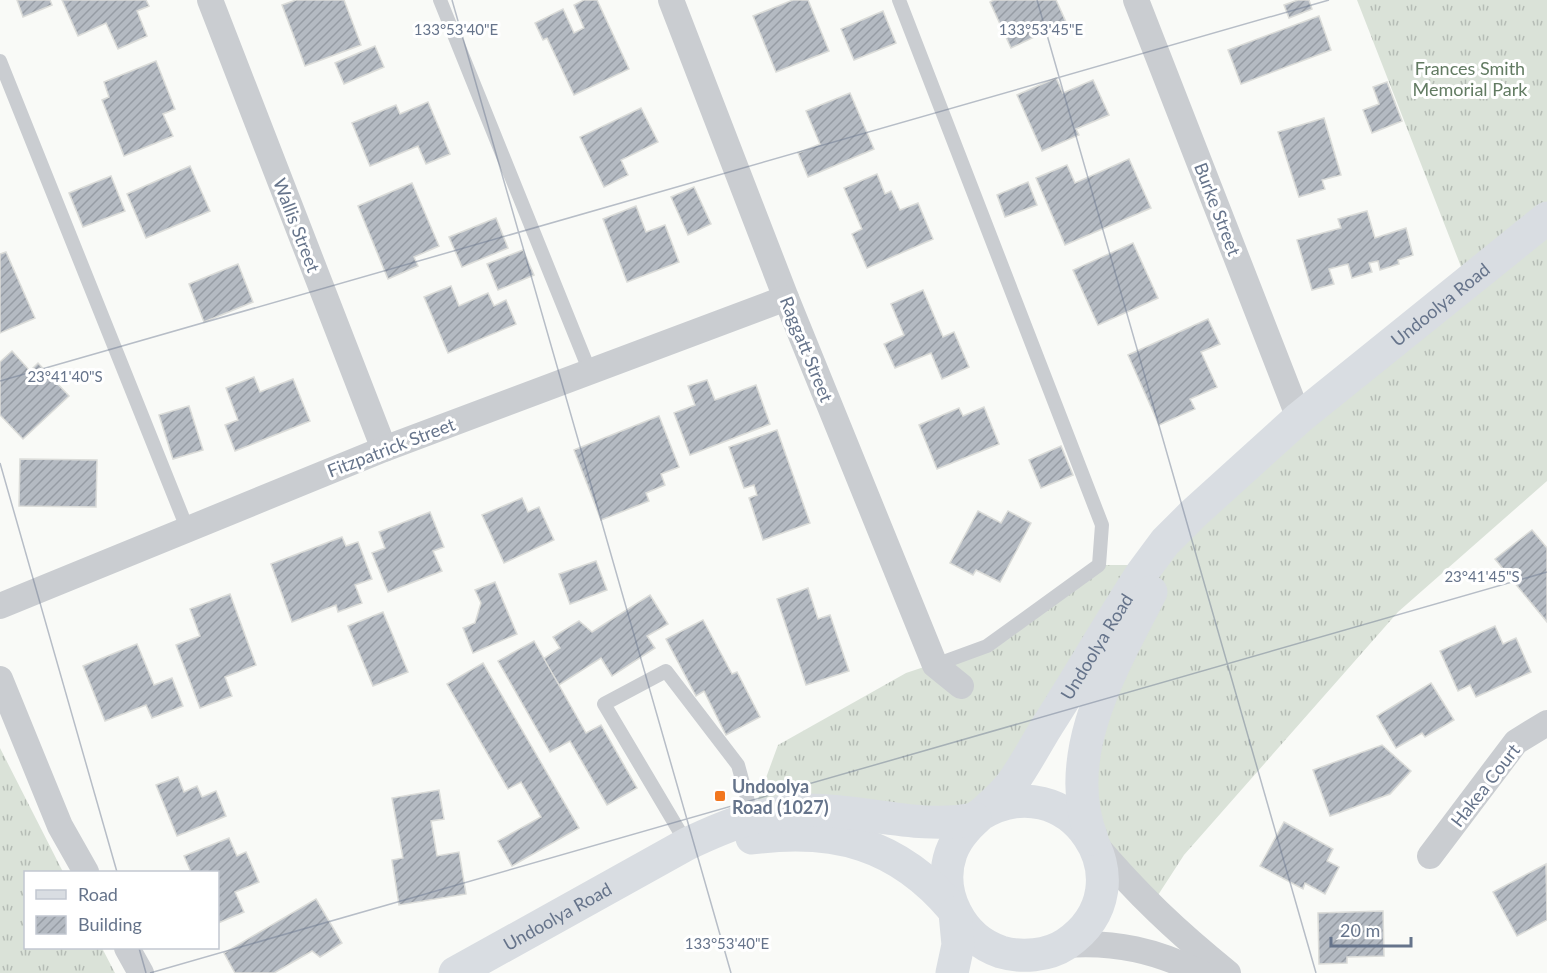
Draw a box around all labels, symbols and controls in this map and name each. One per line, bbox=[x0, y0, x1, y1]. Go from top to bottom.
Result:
text: 133°53'40"E bbox=[414, 20, 498, 38]
text: 133°53'45"E bbox=[999, 20, 1083, 38]
park label: Frances Smith Memorial Park bbox=[1413, 57, 1528, 100]
street label: Burke Street bbox=[1190, 159, 1246, 259]
street label: Wallis Street bbox=[269, 175, 325, 276]
street label: Undoolya Road bbox=[1386, 258, 1494, 351]
street label: Raggatt Street bbox=[776, 293, 838, 405]
text: 23°41'40"S bbox=[27, 367, 103, 385]
street label: Fitzpatrick Street bbox=[324, 412, 458, 481]
text: 23°41'45"S bbox=[1444, 567, 1520, 585]
street label: Undoolya Road bbox=[1056, 589, 1137, 704]
street label: Hakea Court bbox=[1446, 739, 1525, 831]
place label: Undoolya Road (1027) bbox=[732, 775, 829, 818]
marker: Undoolya Road (1027) bbox=[713, 789, 727, 803]
legend bbox=[24, 871, 219, 949]
street label: Undoolya Road bbox=[499, 877, 615, 955]
text: Road bbox=[78, 883, 118, 905]
scale bar bbox=[1331, 910, 1410, 948]
text: Building bbox=[78, 913, 142, 935]
text: 20 m bbox=[1340, 919, 1380, 941]
text: 133°53'40"E bbox=[685, 934, 769, 952]

